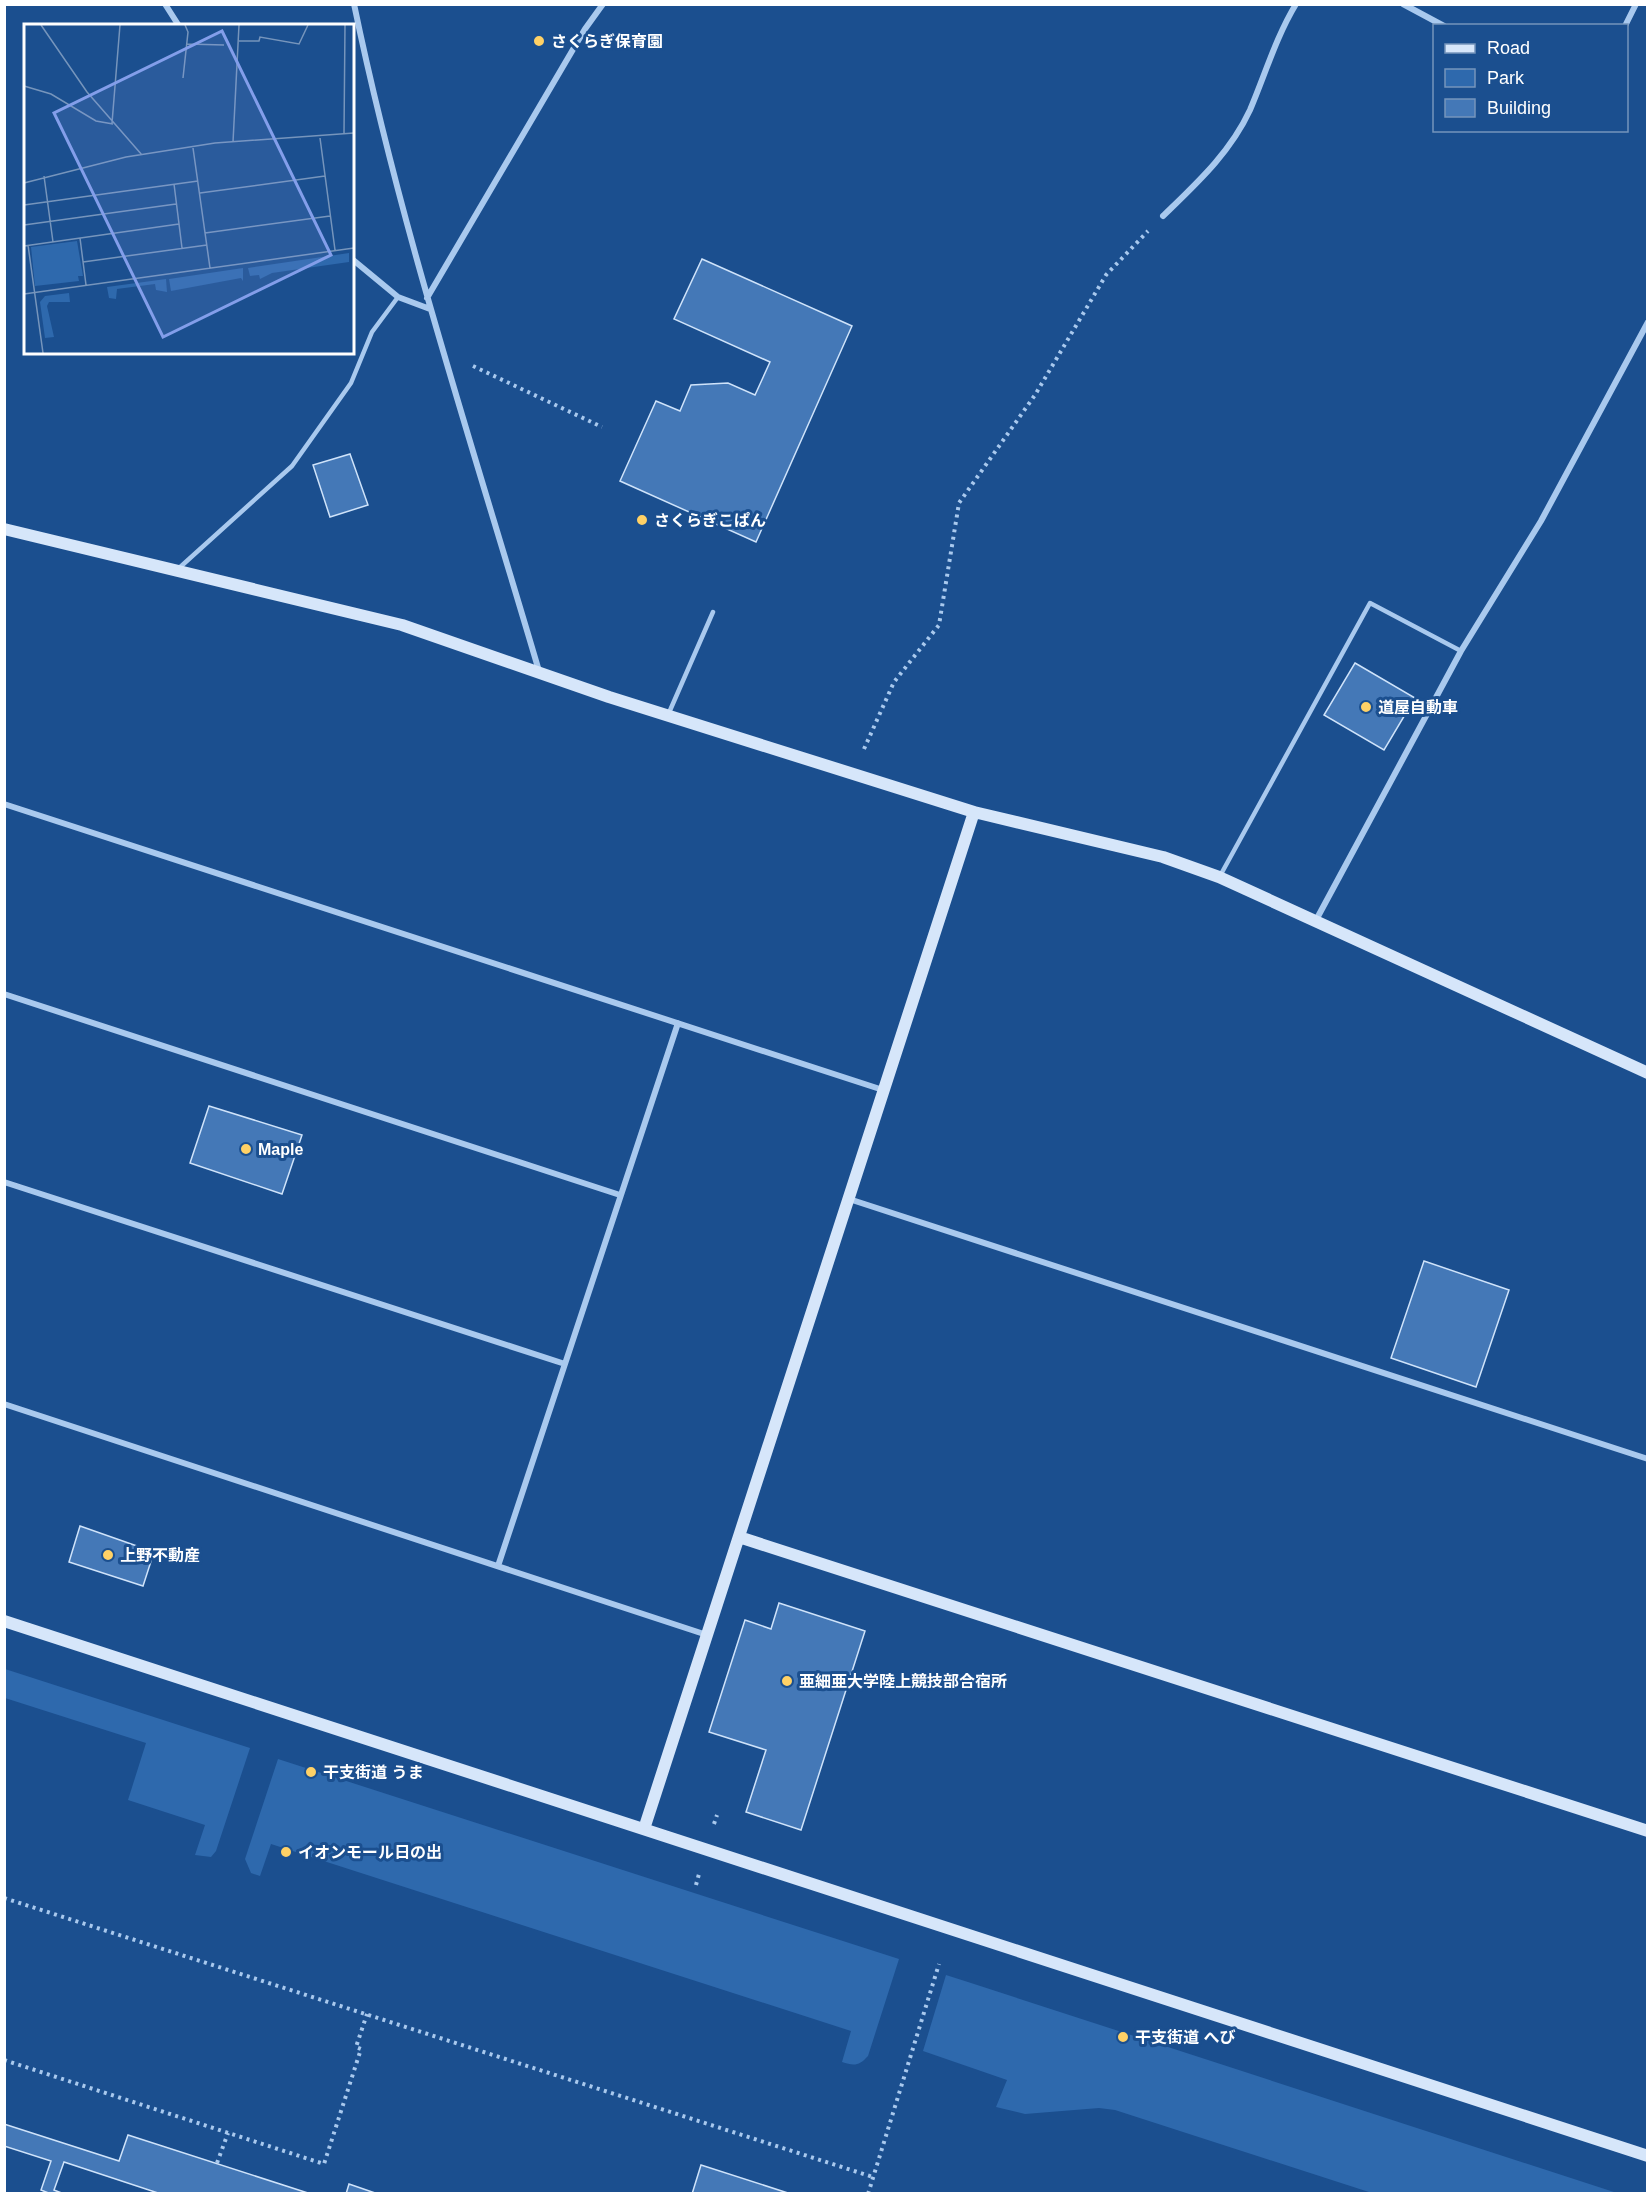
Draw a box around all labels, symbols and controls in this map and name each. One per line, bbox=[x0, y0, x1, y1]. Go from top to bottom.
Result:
inset map bbox=[24, 24, 354, 354]
legend bbox=[1433, 24, 1628, 132]
place label: さくらぎ保育園 bbox=[551, 33, 663, 50]
marker: さくらぎ保育園 bbox=[532, 34, 546, 48]
text: Road bbox=[1487, 38, 1530, 58]
text: Park bbox=[1487, 68, 1525, 88]
text: Building bbox=[1487, 98, 1551, 118]
place label: さくらぎこぱん bbox=[654, 512, 766, 529]
marker: さくらぎこぱん bbox=[635, 513, 649, 527]
place label: 道屋自動車 bbox=[1378, 699, 1458, 716]
marker: 道屋自動車 bbox=[1359, 700, 1373, 714]
place label: Maple bbox=[258, 1141, 303, 1158]
marker: Maple bbox=[239, 1142, 253, 1156]
place label: 上野不動産 bbox=[120, 1547, 200, 1564]
marker: 上野不動産 bbox=[101, 1548, 115, 1562]
place label: 亜細亜大学陸上競技部合宿所 bbox=[799, 1673, 1007, 1690]
marker: 亜細亜大学陸上競技部合宿所 bbox=[780, 1674, 794, 1688]
place label: 干支街道 うま bbox=[323, 1764, 423, 1781]
marker: 干支街道 うま bbox=[304, 1765, 318, 1779]
place label: イオンモール日の出 bbox=[298, 1844, 442, 1861]
marker: イオンモール日の出 bbox=[279, 1845, 293, 1859]
place label: 干支街道 へび bbox=[1135, 2029, 1235, 2046]
marker: 干支街道 へび bbox=[1116, 2030, 1130, 2044]

